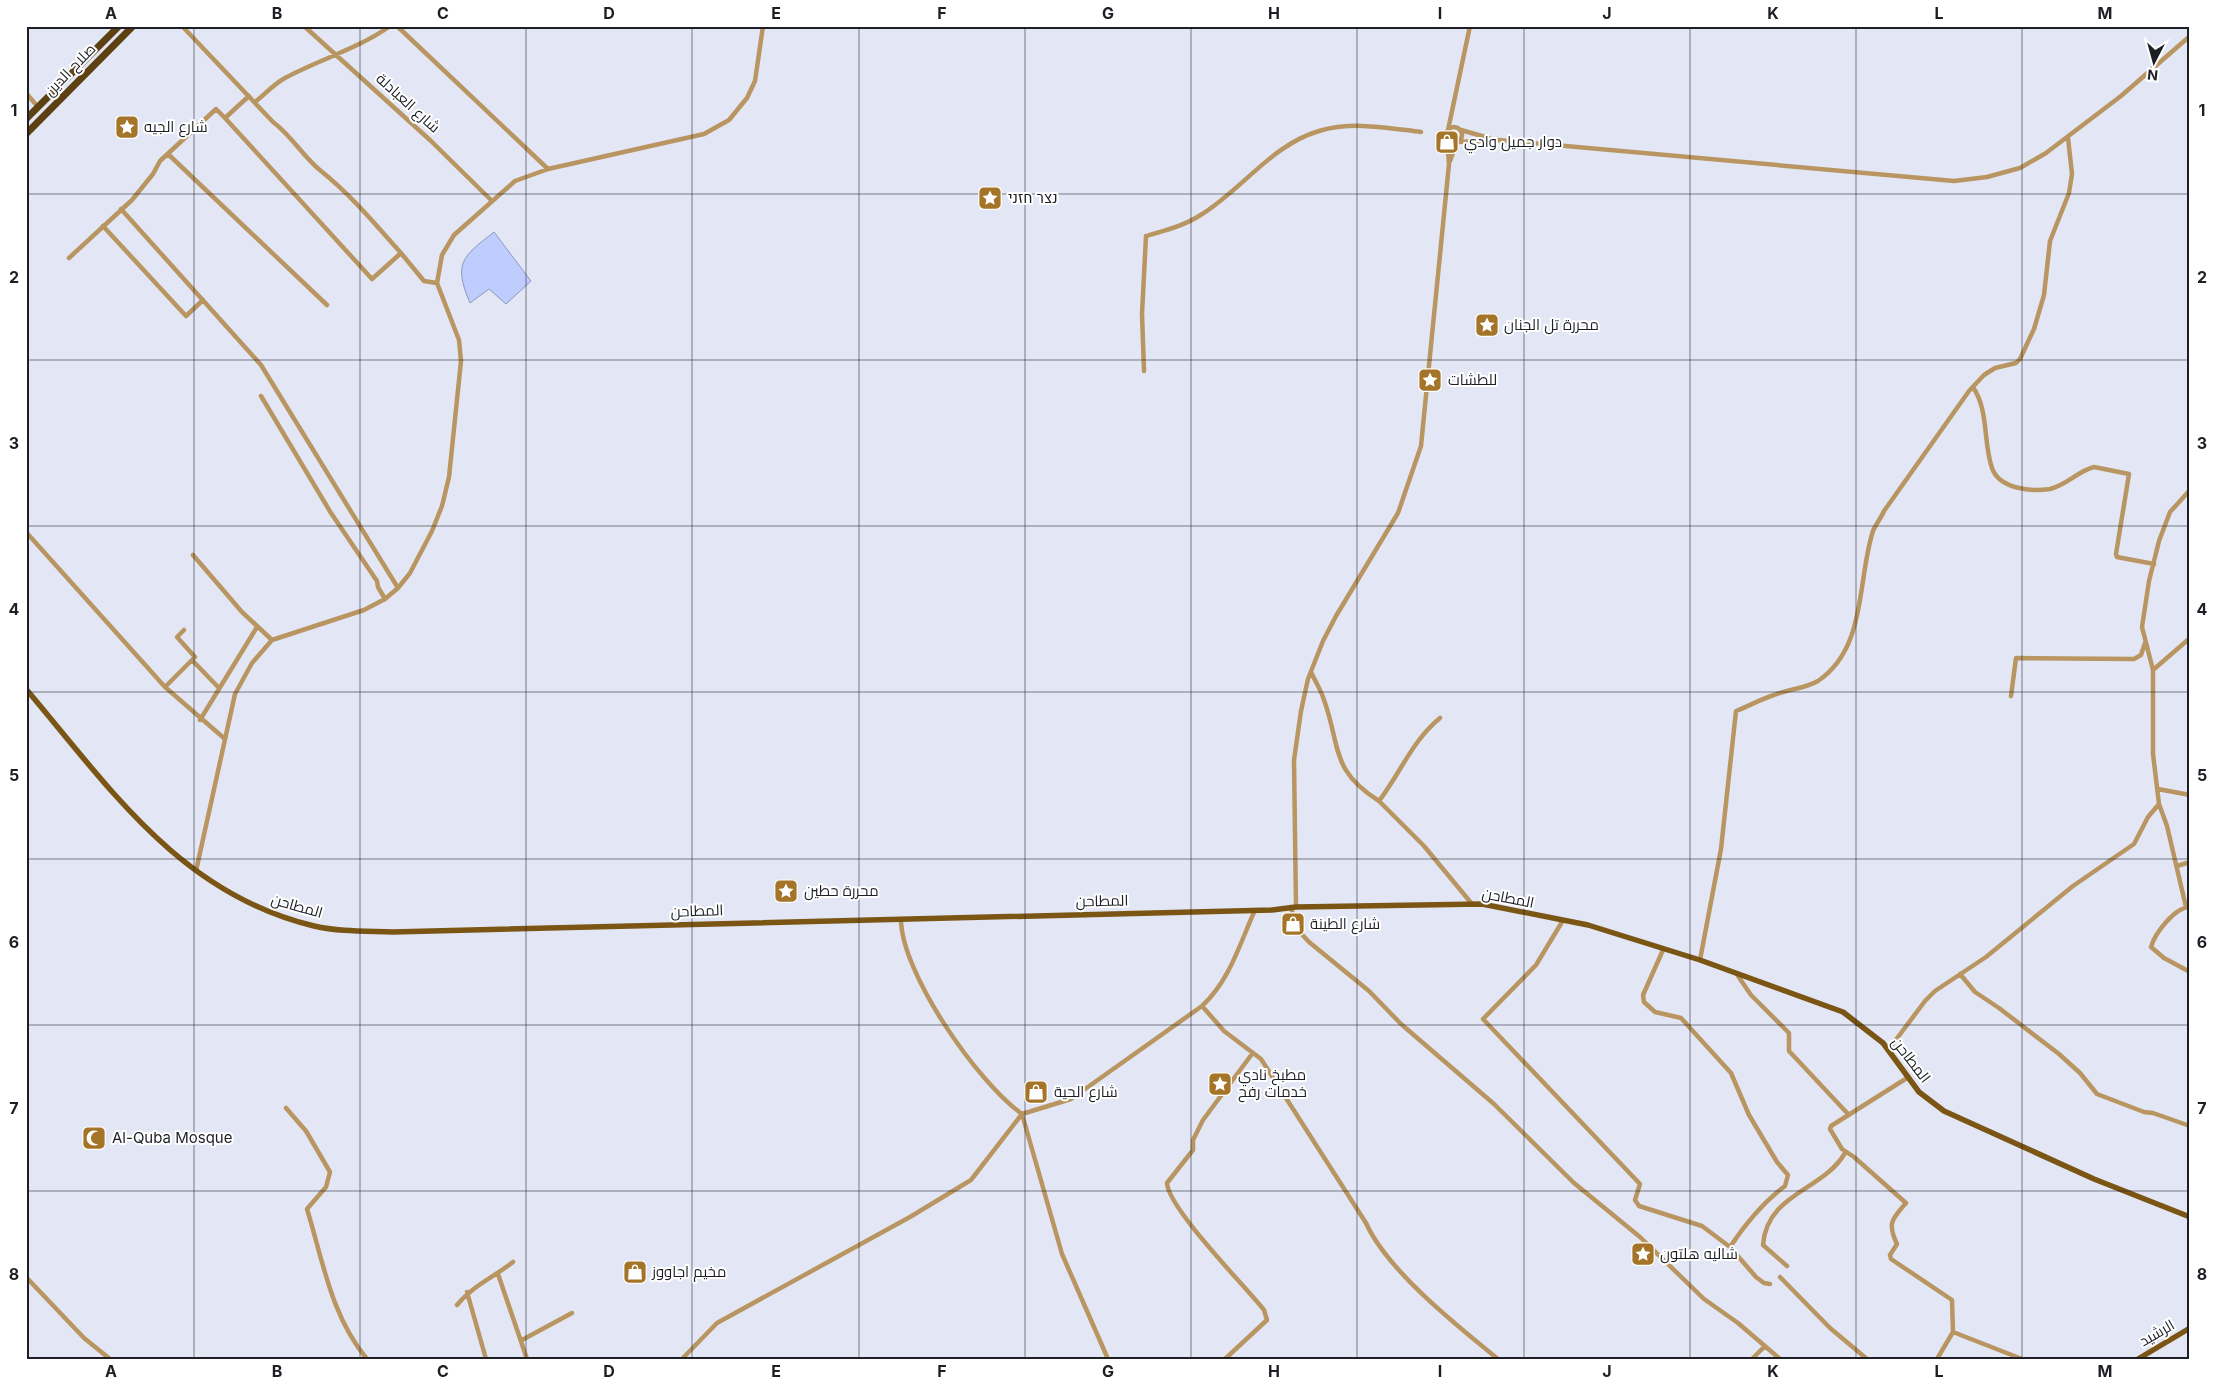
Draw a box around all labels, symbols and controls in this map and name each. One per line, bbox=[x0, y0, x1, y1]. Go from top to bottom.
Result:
text: A bbox=[105, 3, 117, 23]
text: B bbox=[272, 3, 282, 23]
text: C bbox=[437, 3, 449, 23]
text: D bbox=[603, 3, 615, 23]
text: E bbox=[771, 3, 781, 23]
text: F bbox=[937, 3, 947, 23]
text: G bbox=[1102, 3, 1114, 23]
text: H bbox=[1268, 3, 1280, 23]
text: I bbox=[1438, 3, 1442, 23]
text: J bbox=[1602, 3, 1612, 23]
text: K bbox=[1767, 3, 1779, 23]
text: L bbox=[1934, 3, 1944, 23]
text: M bbox=[2098, 3, 2112, 23]
north arrow bbox=[2128, 38, 2178, 88]
street label: صلاح الدين bbox=[40, 39, 101, 101]
text: N bbox=[2146, 66, 2159, 84]
street label: شارع العبادلة bbox=[371, 69, 444, 138]
text: 1 bbox=[11, 100, 17, 120]
text: 1 bbox=[2199, 100, 2205, 120]
place icon: شارع الجيه bbox=[114, 114, 140, 140]
place label: شارع الجيه bbox=[144, 117, 208, 138]
shop icon: دوار جميل وادي bbox=[1434, 129, 1460, 155]
place label: دوار جميل وادي bbox=[1464, 132, 1562, 154]
place icon: נצר חזני bbox=[977, 185, 1003, 211]
place label: נצר חזני bbox=[1008, 188, 1058, 207]
text: 2 bbox=[9, 267, 19, 287]
text: 2 bbox=[2197, 267, 2207, 287]
place icon: محررة تل الجنان bbox=[1474, 312, 1500, 338]
place label: محررة تل الجنان bbox=[1504, 315, 1599, 335]
place icon: للطشات bbox=[1417, 367, 1443, 393]
place label: للطشات bbox=[1448, 370, 1497, 389]
text: 3 bbox=[9, 433, 19, 453]
text: 3 bbox=[2197, 433, 2207, 453]
text: 4 bbox=[9, 599, 20, 619]
text: 4 bbox=[2197, 599, 2208, 619]
text: 5 bbox=[9, 765, 19, 785]
text: 5 bbox=[2197, 765, 2207, 785]
place icon: محررة حطين bbox=[773, 878, 799, 904]
place label: محررة حطين bbox=[804, 881, 879, 901]
street label: المطاحن bbox=[1480, 883, 1536, 913]
street label: المطاحن bbox=[269, 889, 325, 923]
street label: المطاحن bbox=[1075, 891, 1129, 911]
street label: المطاحن bbox=[670, 900, 724, 922]
shop icon: شارع الطينة bbox=[1280, 911, 1306, 937]
place label: شارع الطينة bbox=[1310, 914, 1380, 935]
text: 6 bbox=[9, 932, 19, 952]
text: 6 bbox=[2197, 932, 2207, 952]
street label: المطاحن bbox=[1887, 1033, 1935, 1087]
place label: مطبخ نادي خدمات رفح bbox=[1238, 1065, 1307, 1103]
place icon: مطبخ نادي خدمات رفح bbox=[1207, 1071, 1233, 1097]
shop icon: شارع الحية bbox=[1023, 1079, 1049, 1105]
place label: شارع الحية bbox=[1054, 1082, 1118, 1103]
text: 7 bbox=[9, 1098, 19, 1118]
text: 7 bbox=[2197, 1098, 2207, 1118]
mosque icon: Al-Quba Mosque bbox=[81, 1125, 107, 1151]
place label: Al-Quba Mosque bbox=[112, 1128, 232, 1147]
place icon: شاليه هلتون bbox=[1630, 1241, 1656, 1267]
place label: شاليه هلتون bbox=[1660, 1244, 1738, 1264]
shop icon: مخيم اجاووز bbox=[622, 1259, 648, 1285]
place label: مخيم اجاووز bbox=[651, 1262, 726, 1282]
text: 8 bbox=[9, 1264, 19, 1284]
text: 8 bbox=[2197, 1264, 2207, 1284]
street label: الرشيد bbox=[2136, 1315, 2178, 1350]
text: A bbox=[105, 1361, 117, 1381]
text: B bbox=[272, 1361, 282, 1381]
text: C bbox=[437, 1361, 449, 1381]
text: D bbox=[603, 1361, 615, 1381]
text: E bbox=[771, 1361, 781, 1381]
text: F bbox=[937, 1361, 947, 1381]
text: G bbox=[1102, 1361, 1114, 1381]
text: H bbox=[1268, 1361, 1280, 1381]
text: I bbox=[1438, 1361, 1442, 1381]
text: J bbox=[1602, 1361, 1612, 1381]
text: K bbox=[1767, 1361, 1779, 1381]
text: L bbox=[1934, 1361, 1944, 1381]
text: M bbox=[2098, 1361, 2112, 1381]

